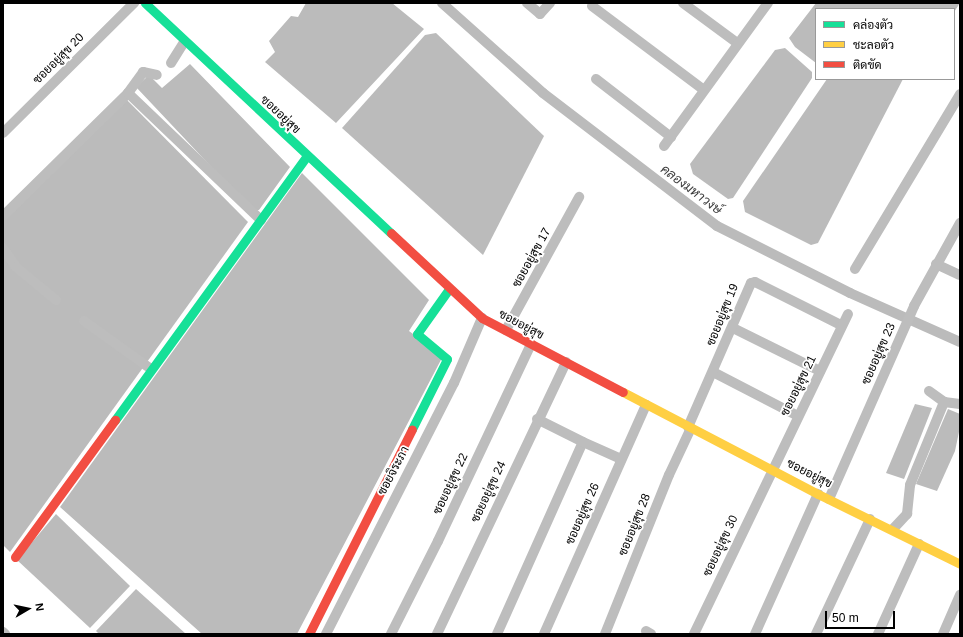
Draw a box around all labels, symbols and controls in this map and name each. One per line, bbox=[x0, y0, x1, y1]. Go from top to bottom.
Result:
legend bbox=[815, 8, 955, 80]
text: คล่องตัว bbox=[853, 18, 893, 32]
street label: ซอยอยู่สุข 20 bbox=[31, 31, 87, 87]
text: ชะลอตัว bbox=[853, 38, 894, 52]
text: ติดขัด bbox=[853, 58, 882, 72]
street label: ซอยอยู่สุข bbox=[257, 93, 303, 137]
water label: คลองมหาวงษ์ bbox=[657, 162, 725, 218]
street label: ซอยอยู่สุข 17 bbox=[510, 226, 554, 290]
street label: ซอยอยู่สุข 19 bbox=[704, 282, 742, 348]
street label: ซอยอยู่สุข bbox=[496, 307, 546, 343]
street label: ซอยอยู่สุข 23 bbox=[859, 321, 899, 387]
street label: ซอยอยู่สุข 21 bbox=[778, 353, 820, 419]
street label: ซอยจิระภา bbox=[375, 444, 413, 498]
street label: ซอยอยู่สุข 22 bbox=[431, 451, 471, 517]
street label: ซอยอยู่สุข bbox=[784, 456, 834, 492]
street label: ซอยอยู่สุข 24 bbox=[469, 459, 509, 525]
street label: ซอยอยู่สุข 26 bbox=[563, 481, 603, 547]
street label: ซอยอยู่สุข 28 bbox=[616, 492, 654, 558]
street label: ซอยอยู่สุข 30 bbox=[701, 513, 741, 579]
north arrow bbox=[8, 589, 48, 629]
text: N bbox=[33, 602, 46, 612]
scale bar bbox=[827, 603, 897, 629]
text: 50 m bbox=[832, 611, 859, 625]

